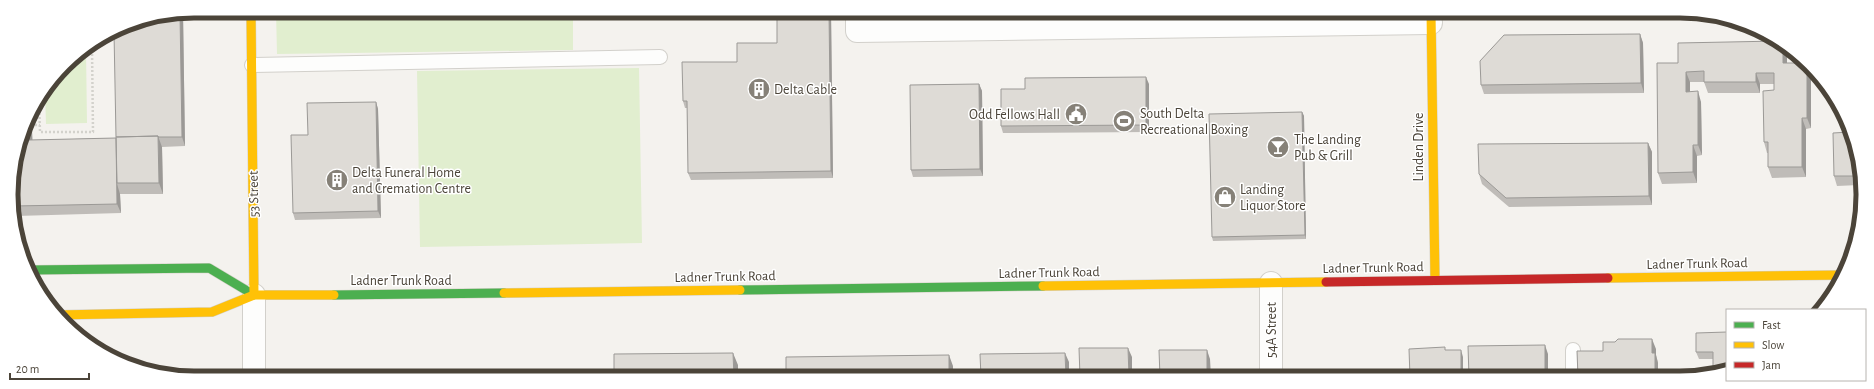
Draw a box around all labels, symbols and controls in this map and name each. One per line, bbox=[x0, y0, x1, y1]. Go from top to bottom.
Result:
building icon: Delta Cable bbox=[746, 76, 772, 102]
place label: Delta Cable bbox=[774, 83, 837, 97]
public building icon: Odd Fellows Hall bbox=[1063, 101, 1089, 127]
place label: South Delta Recreational Boxing bbox=[1140, 107, 1248, 137]
place label: Odd Fellows Hall bbox=[969, 108, 1060, 122]
sports icon: South Delta Recreational Boxing bbox=[1111, 108, 1137, 134]
street label: Linden Drive bbox=[1412, 113, 1426, 181]
place label: The Landing Pub & Grill bbox=[1294, 133, 1361, 163]
bar icon: The Landing Pub & Grill bbox=[1265, 134, 1291, 160]
place label: Delta Funeral Home and Cremation Centre bbox=[352, 166, 471, 196]
building icon: Delta Funeral Home and Cremation Centre bbox=[324, 167, 350, 193]
street label: 53 Street bbox=[247, 170, 261, 218]
place label: Landing Liquor Store bbox=[1240, 183, 1306, 213]
shop icon: Landing Liquor Store bbox=[1212, 184, 1238, 210]
street label: Ladner Trunk Road bbox=[1646, 256, 1748, 272]
street label: Ladner Trunk Road bbox=[1322, 260, 1424, 276]
street label: Ladner Trunk Road bbox=[998, 265, 1100, 281]
street label: Ladner Trunk Road bbox=[674, 269, 776, 285]
street label: Ladner Trunk Road bbox=[350, 274, 452, 288]
street label: 54A Street bbox=[1265, 301, 1279, 358]
legend bbox=[1726, 309, 1866, 381]
text: Fast bbox=[1762, 319, 1781, 331]
text: Slow bbox=[1762, 339, 1784, 351]
scale bar bbox=[10, 355, 89, 381]
text: Jam bbox=[1762, 359, 1781, 371]
text: 20 m bbox=[16, 363, 39, 375]

